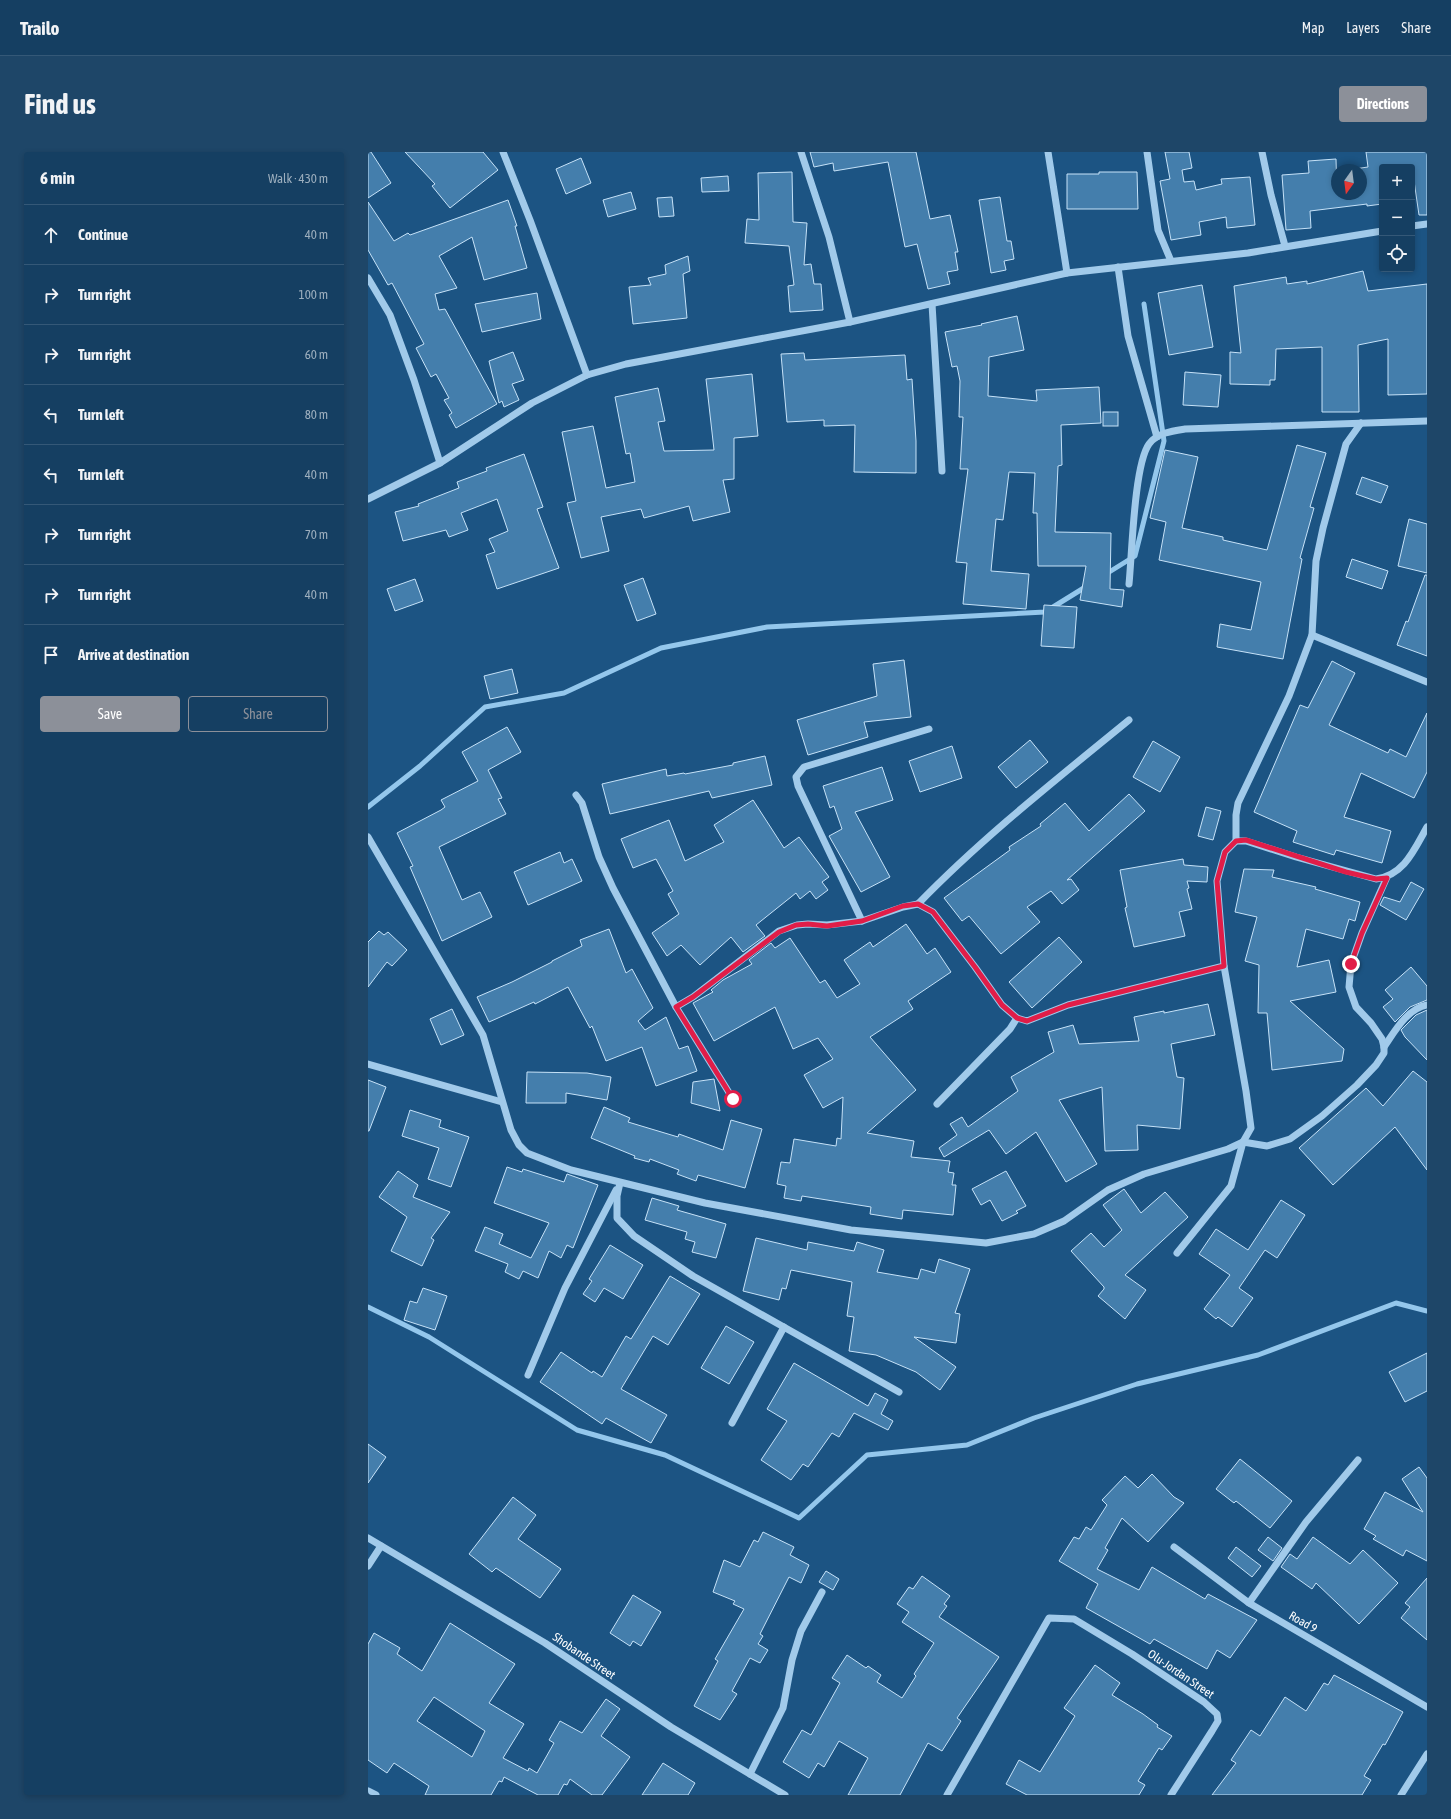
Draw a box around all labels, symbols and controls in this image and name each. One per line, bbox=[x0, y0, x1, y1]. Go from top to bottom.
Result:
text: Trailo bbox=[20, 17, 59, 39]
text: Map bbox=[1302, 20, 1324, 36]
text: Layers bbox=[1346, 20, 1379, 36]
text: Share bbox=[1401, 20, 1431, 36]
button: Directions bbox=[1339, 86, 1427, 122]
text: Find us bbox=[24, 88, 96, 120]
north arrow bbox=[1331, 164, 1367, 200]
map controls bbox=[1379, 164, 1415, 272]
button: + bbox=[1379, 164, 1415, 200]
text: 6 min bbox=[40, 168, 75, 188]
text: Walk · 430 m bbox=[268, 171, 328, 186]
button: − bbox=[1379, 200, 1415, 236]
icon: ahead bbox=[40, 224, 62, 246]
text: Continue bbox=[78, 226, 128, 243]
text: 40 m bbox=[305, 227, 328, 242]
button: locate bbox=[1379, 236, 1415, 272]
icon: right bbox=[40, 284, 62, 306]
text: Turn right bbox=[78, 286, 131, 303]
text: 100 m bbox=[299, 287, 328, 302]
icon: right bbox=[40, 344, 62, 366]
text: Turn right bbox=[78, 346, 131, 363]
text: 60 m bbox=[305, 347, 328, 362]
icon: left bbox=[40, 404, 62, 426]
text: Turn left bbox=[78, 406, 124, 423]
text: 80 m bbox=[305, 407, 328, 422]
icon: left bbox=[40, 464, 62, 486]
text: Turn left bbox=[78, 466, 124, 483]
text: 40 m bbox=[305, 467, 328, 482]
icon: right bbox=[40, 524, 62, 546]
text: Turn right bbox=[78, 526, 131, 543]
text: 70 m bbox=[305, 527, 328, 542]
icon: right bbox=[40, 584, 62, 606]
text: Turn right bbox=[78, 586, 131, 603]
text: 40 m bbox=[305, 587, 328, 602]
icon: arrive bbox=[40, 644, 62, 666]
text: Arrive at destination bbox=[78, 646, 189, 663]
button: Save bbox=[40, 696, 180, 732]
button: Share bbox=[188, 696, 328, 732]
route end bbox=[1342, 955, 1360, 973]
route start bbox=[724, 1090, 742, 1108]
street label: Road 9 bbox=[1286, 1608, 1320, 1636]
street label: Shobande Street bbox=[550, 1630, 618, 1682]
street label: Olu-Jordan Street bbox=[1145, 1647, 1217, 1702]

